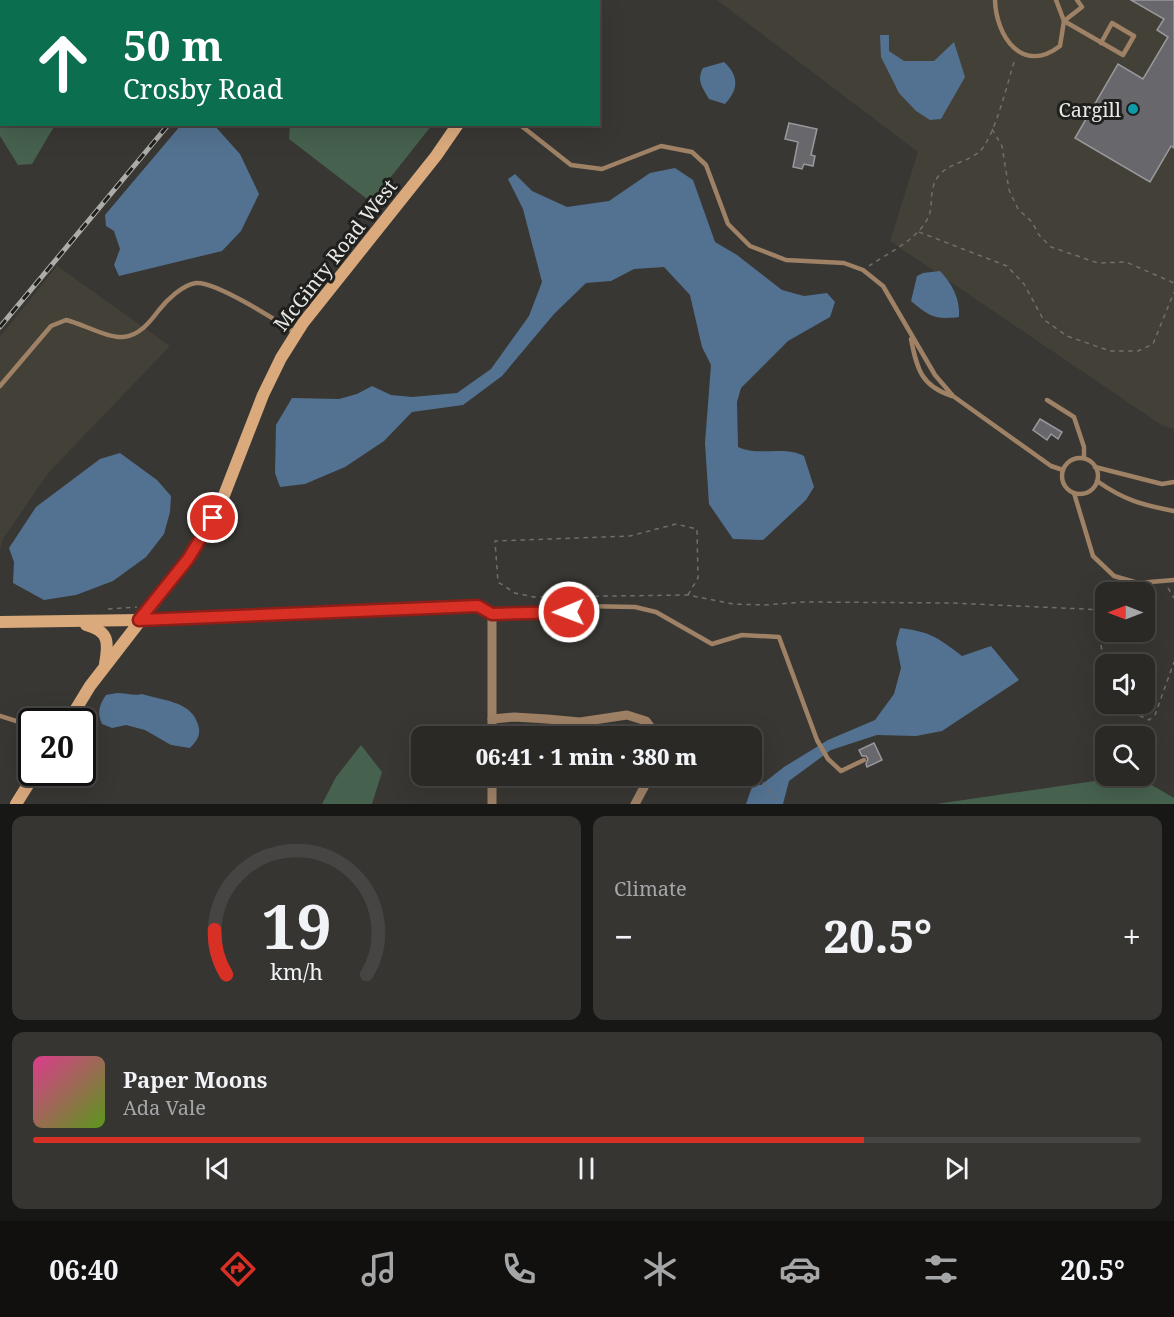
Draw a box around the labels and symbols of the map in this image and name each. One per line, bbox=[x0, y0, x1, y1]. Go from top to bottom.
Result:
place label: Cargill bbox=[1058, 96, 1121, 123]
marker: Cargill bbox=[1126, 102, 1140, 116]
street label: McGinty Road West bbox=[267, 174, 403, 336]
pin bbox=[187, 492, 238, 543]
position arrow bbox=[537, 580, 601, 644]
north arrow bbox=[1095, 582, 1155, 642]
speed limit sign: 20 bbox=[18, 708, 96, 786]

